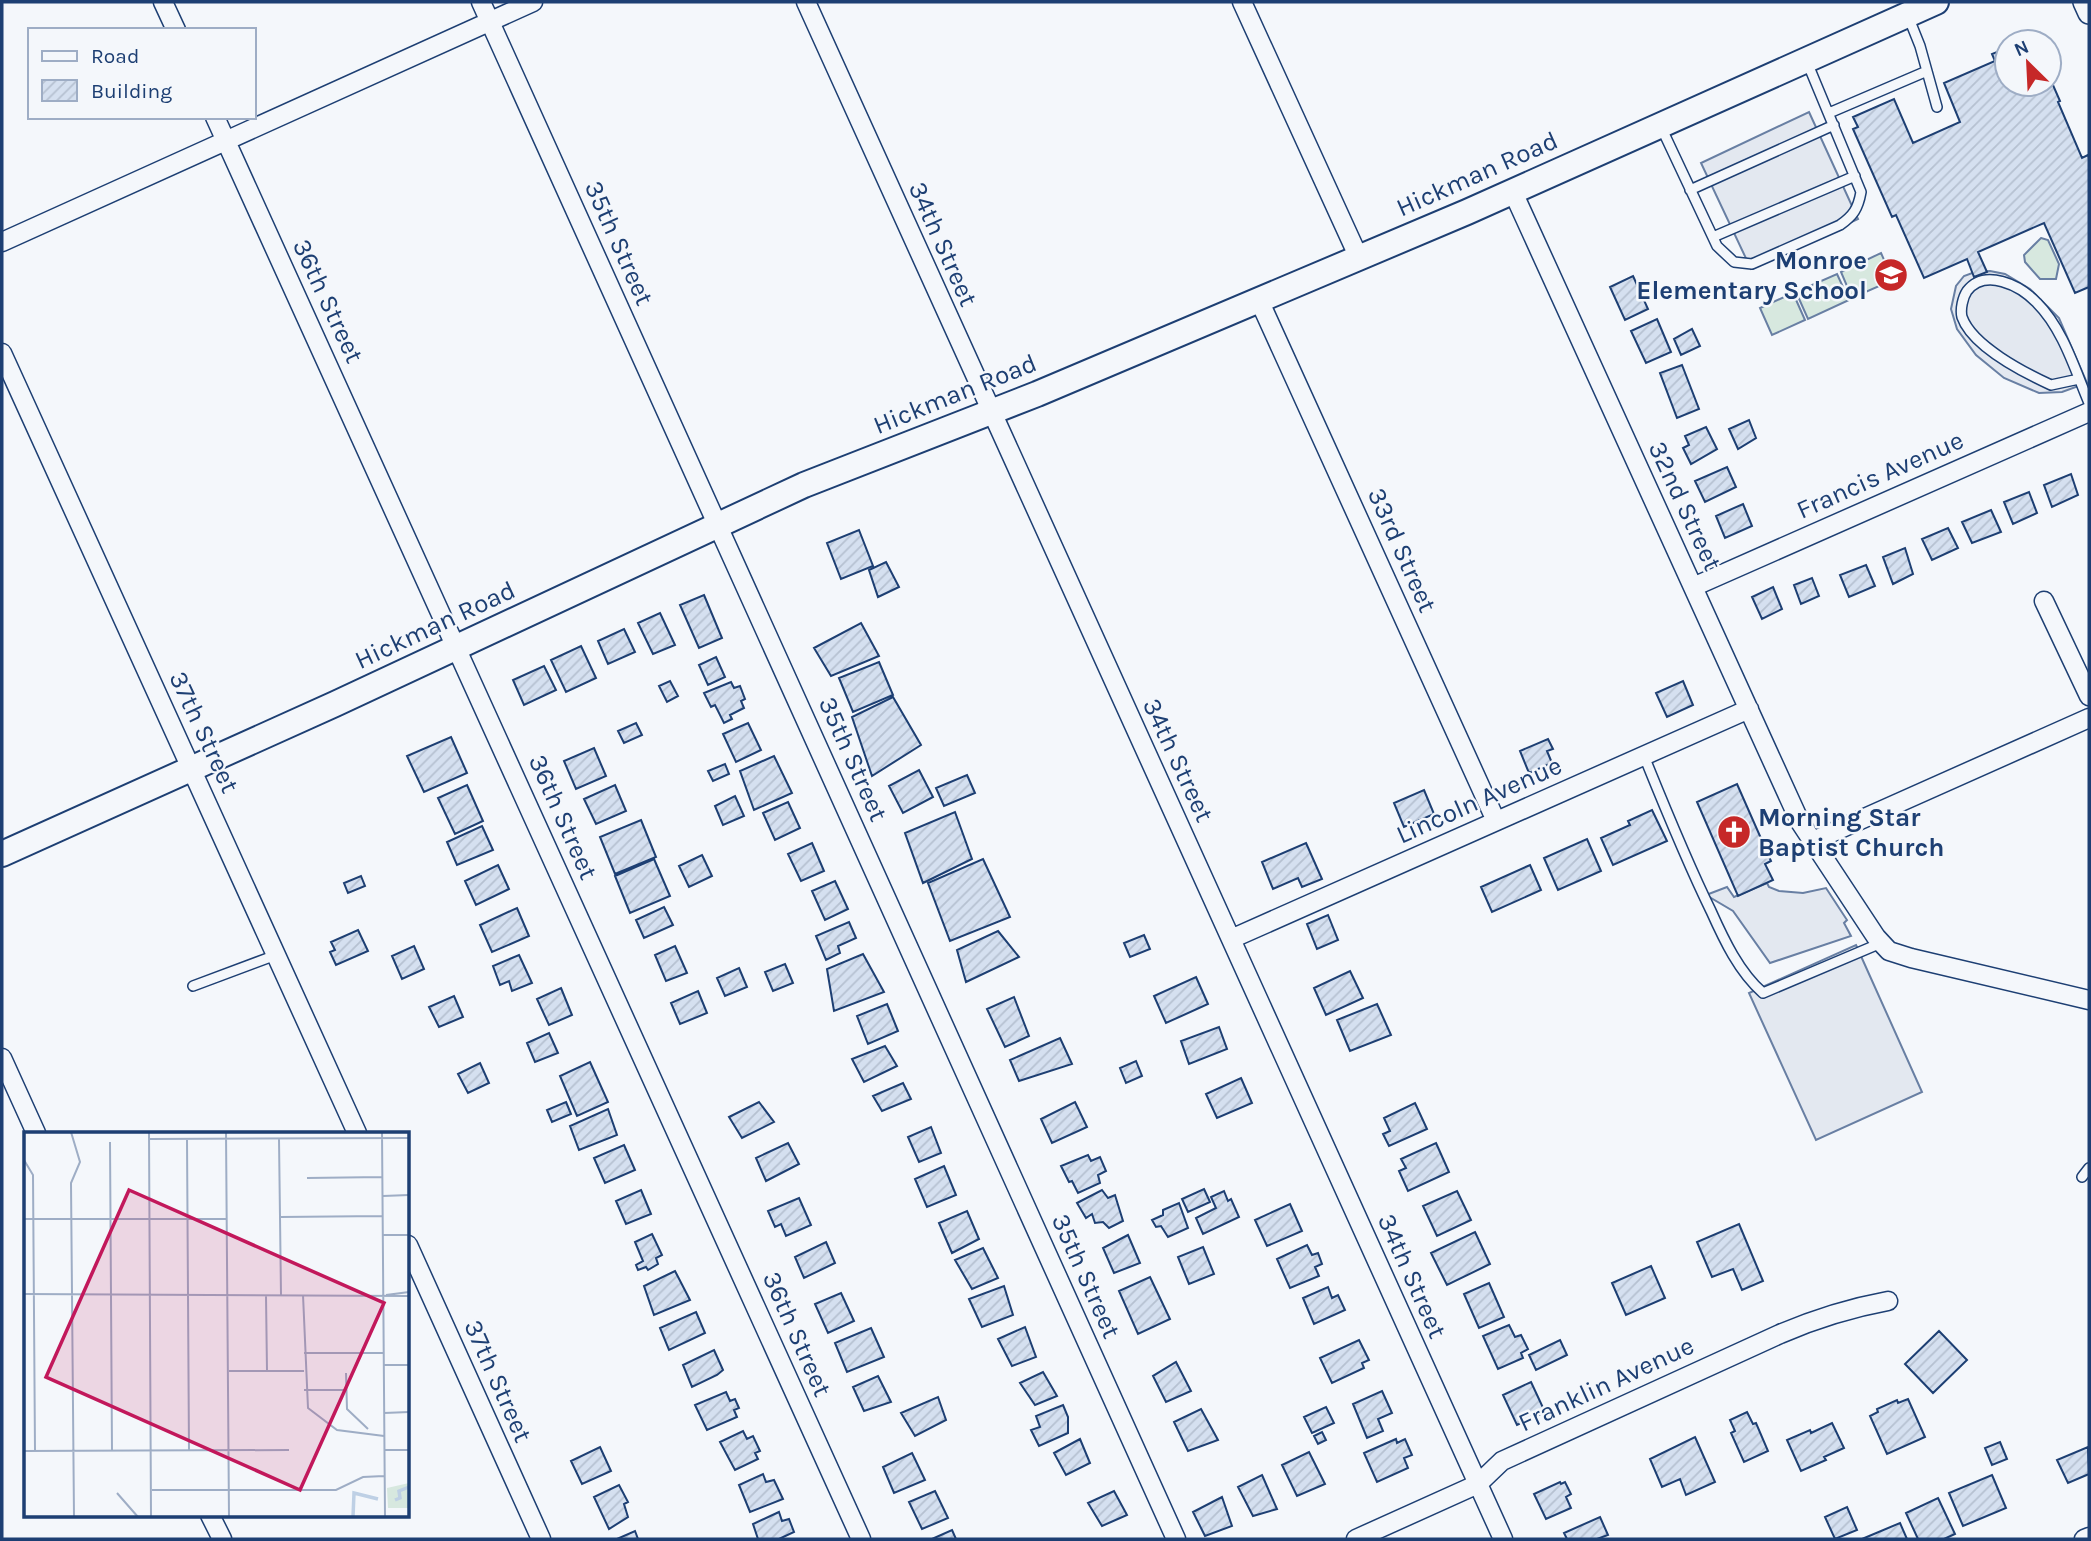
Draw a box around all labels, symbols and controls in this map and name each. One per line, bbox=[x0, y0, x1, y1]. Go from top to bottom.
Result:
legend bbox=[28, 28, 256, 119]
north arrow bbox=[1993, 28, 2063, 98]
text: N bbox=[2011, 36, 2032, 61]
text: Road bbox=[91, 44, 139, 68]
text: Building bbox=[91, 79, 172, 103]
street label: Hickman Road bbox=[1391, 125, 1563, 223]
street label: 35th Street bbox=[578, 176, 660, 310]
street label: 34th Street bbox=[902, 177, 984, 311]
street label: 36th Street bbox=[286, 234, 370, 368]
place label: Monroe Elementary School bbox=[1636, 245, 1867, 306]
school or university icon: Monroe Elementary School bbox=[1872, 256, 1910, 294]
street label: Hickman Road bbox=[869, 347, 1041, 441]
street label: Francis Avenue bbox=[1792, 424, 1968, 526]
street label: 32nd Street bbox=[1642, 436, 1729, 576]
street label: 33rd Street bbox=[1361, 483, 1443, 617]
street label: Hickman Road bbox=[350, 574, 520, 676]
street label: 37th Street bbox=[162, 666, 246, 798]
street label: 35th Street bbox=[812, 692, 894, 826]
street label: 34th Street bbox=[1136, 693, 1220, 827]
street label: 36th Street bbox=[522, 750, 604, 884]
street label: Lincoln Avenue bbox=[1391, 750, 1567, 850]
place label: Morning Star Baptist Church bbox=[1758, 802, 1944, 863]
church icon: Morning Star Baptist Church bbox=[1715, 813, 1753, 851]
inset map bbox=[24, 1132, 410, 1516]
street label: 35th Street bbox=[1045, 1209, 1127, 1343]
street label: 34th Street bbox=[1371, 1209, 1453, 1343]
street label: 36th Street bbox=[756, 1267, 838, 1401]
street label: 37th Street bbox=[457, 1315, 539, 1447]
street label: Franklin Avenue bbox=[1513, 1330, 1699, 1438]

